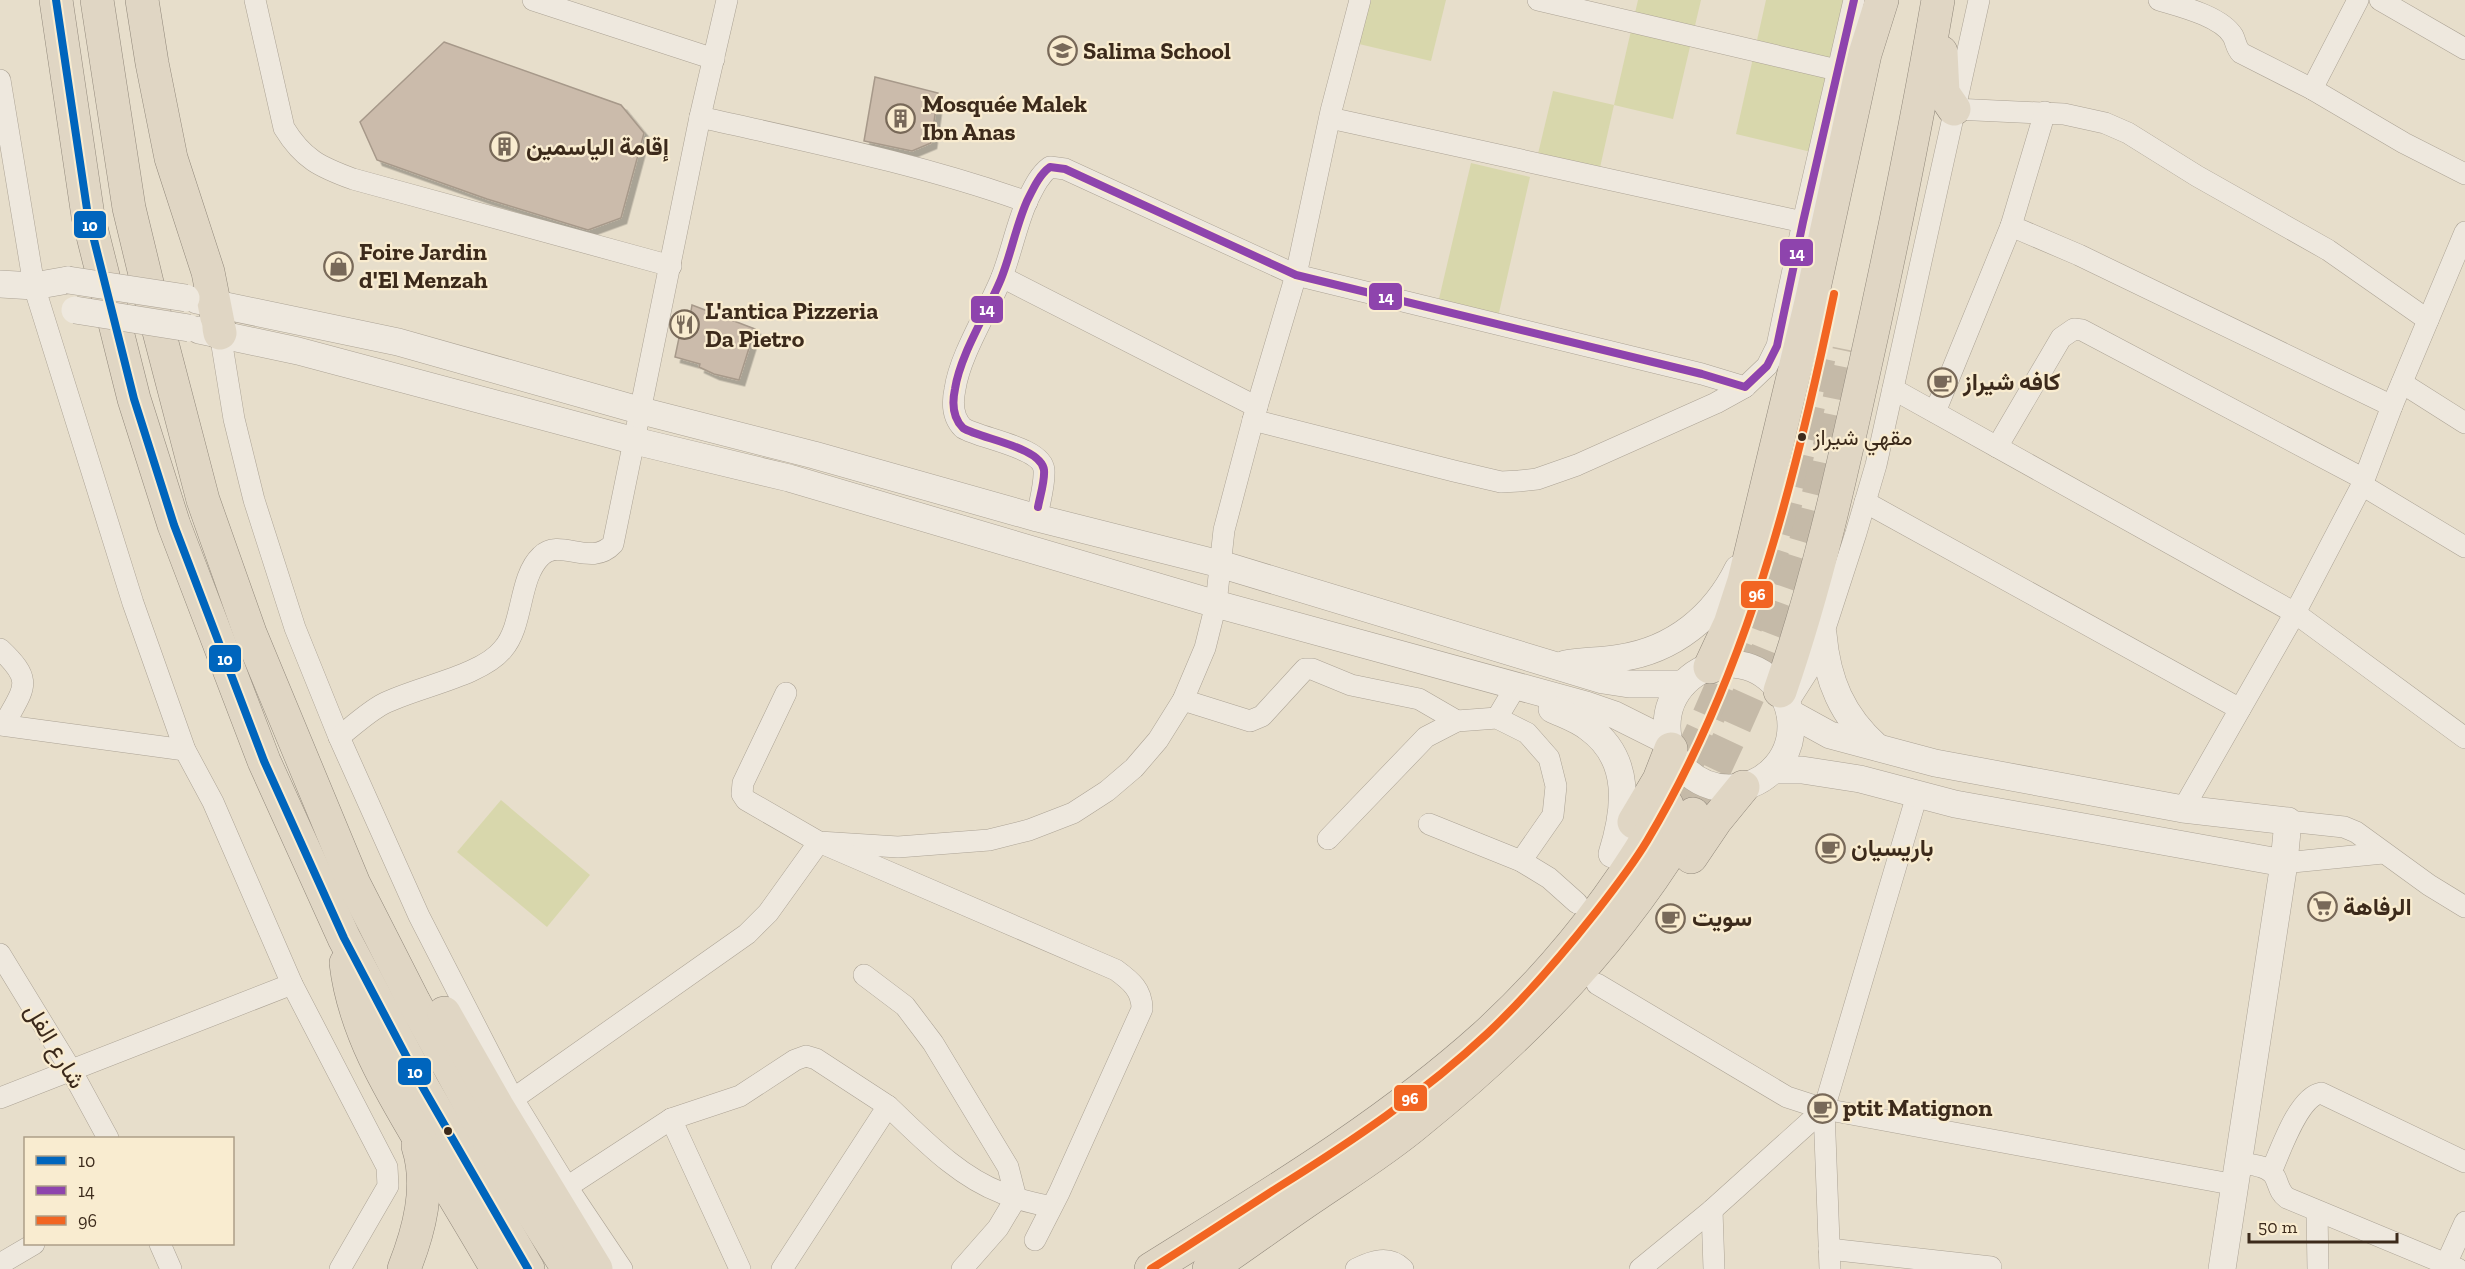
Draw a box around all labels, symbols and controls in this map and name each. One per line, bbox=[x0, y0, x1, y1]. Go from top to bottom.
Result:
school or university icon: Salima School bbox=[1046, 35, 1078, 67]
place label: Salima School bbox=[1083, 36, 1231, 65]
place label: Mosquée Malek Ibn Anas bbox=[922, 89, 1087, 146]
building icon: Mosquée Malek Ibn Anas bbox=[885, 102, 917, 134]
building icon: إقامة الياسمين bbox=[489, 131, 521, 163]
place label: إقامة الياسمين bbox=[526, 132, 669, 162]
line badge: 10 bbox=[73, 210, 107, 239]
text: 10 bbox=[82, 216, 98, 235]
place label: Foire Jardin d'El Menzah bbox=[359, 237, 488, 294]
line badge: 14 bbox=[1779, 238, 1814, 267]
text: 14 bbox=[1789, 244, 1805, 263]
shop icon: Foire Jardin d'El Menzah bbox=[322, 250, 354, 282]
line badge: 14 bbox=[1368, 282, 1403, 311]
text: 14 bbox=[1378, 288, 1394, 307]
line badge: 14 bbox=[970, 295, 1004, 324]
place label: L'antica Pizzeria Da Pietro bbox=[705, 296, 878, 353]
text: 14 bbox=[979, 300, 995, 319]
restaurant icon: L'antica Pizzeria Da Pietro bbox=[668, 309, 700, 341]
cafe icon: کافه شيراز bbox=[1926, 366, 1958, 398]
place label: کافه شيراز bbox=[1962, 367, 2061, 397]
place label: مقهي شيراز bbox=[1812, 424, 1912, 456]
marker: مقهي شيراز bbox=[1796, 431, 1808, 443]
line badge: 96 bbox=[1740, 580, 1774, 609]
text: 96 bbox=[1748, 585, 1766, 604]
line badge: 10 bbox=[208, 644, 242, 673]
text: 10 bbox=[217, 650, 233, 669]
cafe icon: باريسيان bbox=[1814, 832, 1846, 864]
place label: باريسيان bbox=[1851, 833, 1934, 863]
supermarket icon: الرفاهة bbox=[2306, 891, 2338, 923]
place label: الرفاهة bbox=[2343, 892, 2412, 922]
cafe icon: سويت bbox=[1655, 902, 1687, 934]
place label: سويت bbox=[1692, 903, 1752, 933]
street label: شارع الفل bbox=[17, 998, 92, 1095]
line badge: 10 bbox=[397, 1057, 432, 1086]
text: 10 bbox=[407, 1063, 423, 1082]
line badge: 96 bbox=[1393, 1084, 1428, 1112]
text: 96 bbox=[1401, 1089, 1419, 1108]
cafe icon: ptit Matignon bbox=[1806, 1092, 1838, 1124]
place label: ptit Matignon bbox=[1843, 1093, 1992, 1122]
unlabelled marker bbox=[442, 1125, 454, 1137]
legend bbox=[24, 1137, 234, 1245]
text: 10 bbox=[78, 1150, 95, 1172]
text: 14 bbox=[78, 1180, 95, 1202]
scale bar bbox=[2249, 1206, 2398, 1244]
text: 96 bbox=[78, 1210, 97, 1232]
text: 50 m bbox=[2258, 1216, 2298, 1238]

